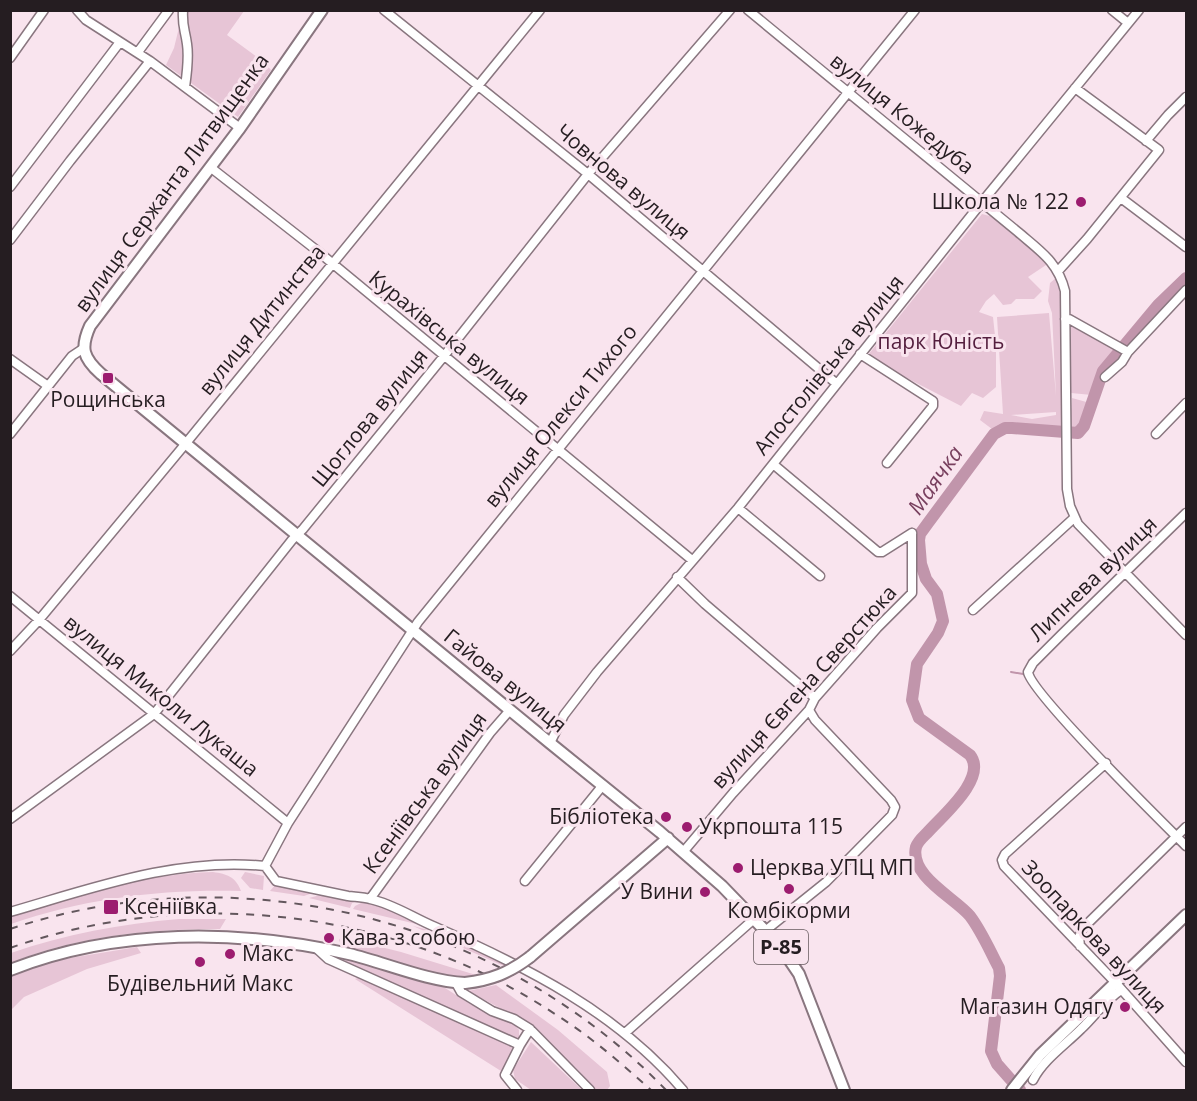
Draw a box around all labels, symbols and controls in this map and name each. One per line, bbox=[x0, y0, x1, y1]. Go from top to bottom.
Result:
street label: вулиця Кожедуба bbox=[825, 46, 980, 180]
street label: вулиця Сержанта Литвищенка bbox=[68, 47, 275, 317]
street label: Човнова вулиця bbox=[551, 117, 697, 246]
place label: Школа № 122 bbox=[932, 187, 1069, 215]
marker: Школа № 122 bbox=[1074, 195, 1088, 209]
street label: вулиця Дитинства bbox=[192, 238, 331, 400]
street label: Курахівська вулиця bbox=[363, 264, 536, 411]
street label: Апостолівська вулиця bbox=[747, 269, 910, 460]
street label: вулиця Олекси Тихого bbox=[478, 318, 643, 513]
park label: парк Юність bbox=[878, 327, 1004, 355]
street label: Щоглова вулиця bbox=[305, 342, 434, 492]
marker: Рощинська bbox=[101, 371, 115, 385]
place label: Рощинська bbox=[50, 385, 166, 413]
water label: Маячка bbox=[900, 439, 969, 520]
street label: Липнева вулиця bbox=[1022, 510, 1163, 647]
street label: вулиця Євгена Сверстюка bbox=[704, 579, 902, 794]
street label: вулиця Миколи Лукаша bbox=[58, 608, 265, 783]
street label: Гайова вулиця bbox=[438, 622, 573, 738]
street label: Ксеніївська вулиця bbox=[356, 706, 492, 879]
place label: Бібліотека bbox=[549, 802, 654, 830]
marker: Бібліотека bbox=[659, 810, 673, 824]
place label: Укрпошта 115 bbox=[699, 812, 843, 840]
marker: Укрпошта 115 bbox=[680, 820, 694, 834]
place label: Церква УПЦ МП bbox=[750, 853, 914, 881]
street label: Зоопаркова вулиця bbox=[1016, 853, 1173, 1019]
marker: Церква УПЦ МП bbox=[731, 861, 745, 875]
place label: У Вини bbox=[621, 877, 693, 905]
marker: Комбікорми bbox=[782, 882, 796, 896]
marker: У Вини bbox=[698, 885, 712, 899]
place label: Ксеніївка bbox=[124, 892, 217, 920]
place label: Комбікорми bbox=[727, 896, 851, 924]
marker: Ксеніївка bbox=[102, 898, 120, 916]
place label: Кава з собою bbox=[341, 923, 476, 951]
road number: Р-85 bbox=[754, 930, 808, 964]
marker: Кава з собою bbox=[322, 931, 336, 945]
place label: Макс bbox=[242, 939, 293, 967]
marker: Макс bbox=[223, 947, 237, 961]
marker: Будівельний Макс bbox=[193, 955, 207, 969]
place label: Будівельний Макс bbox=[107, 969, 293, 997]
place label: Магазин Одягу bbox=[960, 992, 1113, 1020]
marker: Магазин Одягу bbox=[1118, 1000, 1132, 1014]

